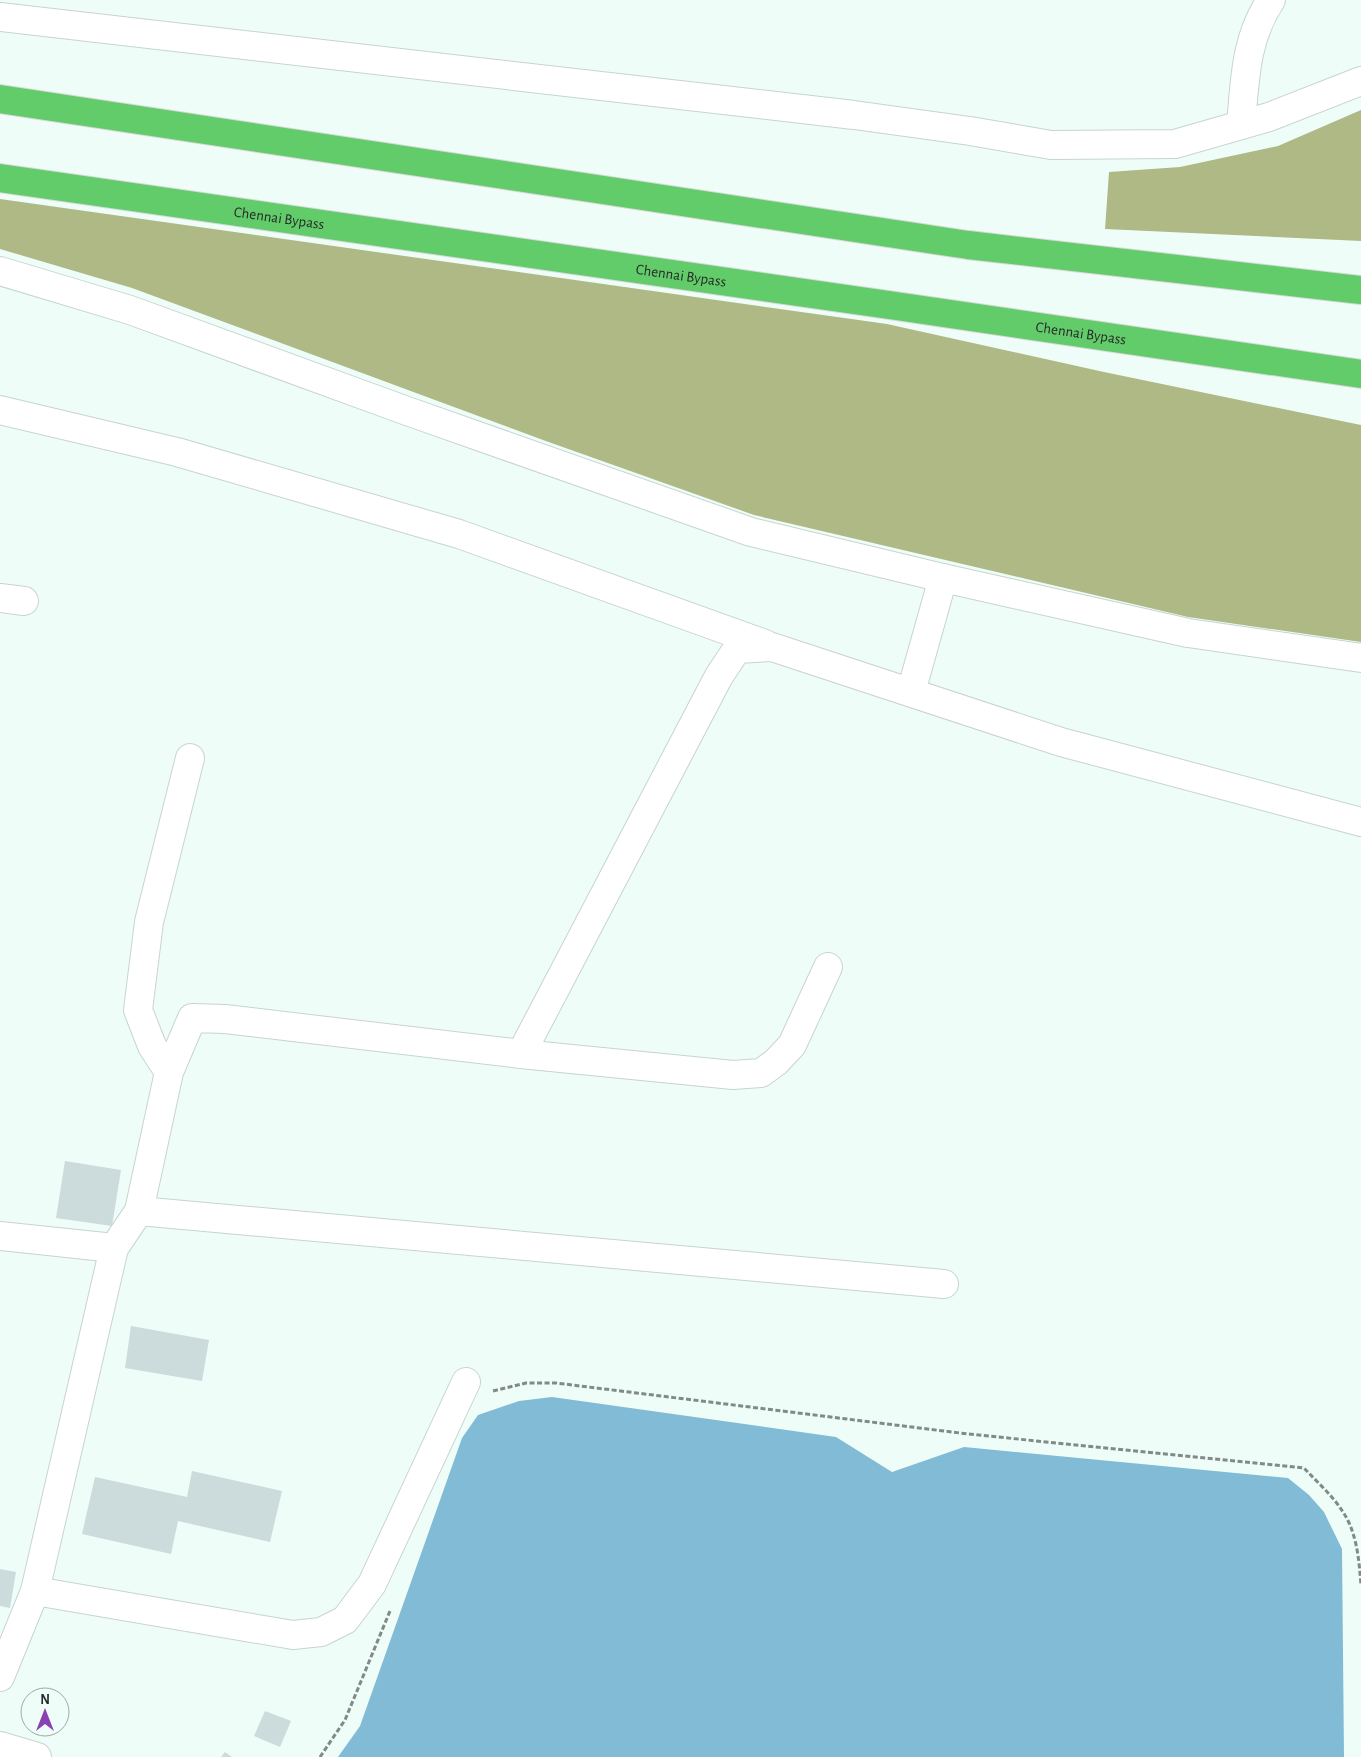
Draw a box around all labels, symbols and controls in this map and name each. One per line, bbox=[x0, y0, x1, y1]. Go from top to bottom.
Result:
street label: Chennai Bypass bbox=[233, 204, 325, 232]
street label: Chennai Bypass bbox=[635, 261, 727, 289]
street label: Chennai Bypass bbox=[1035, 319, 1127, 347]
north arrow bbox=[20, 1687, 70, 1737]
text: N bbox=[40, 1693, 50, 1707]

